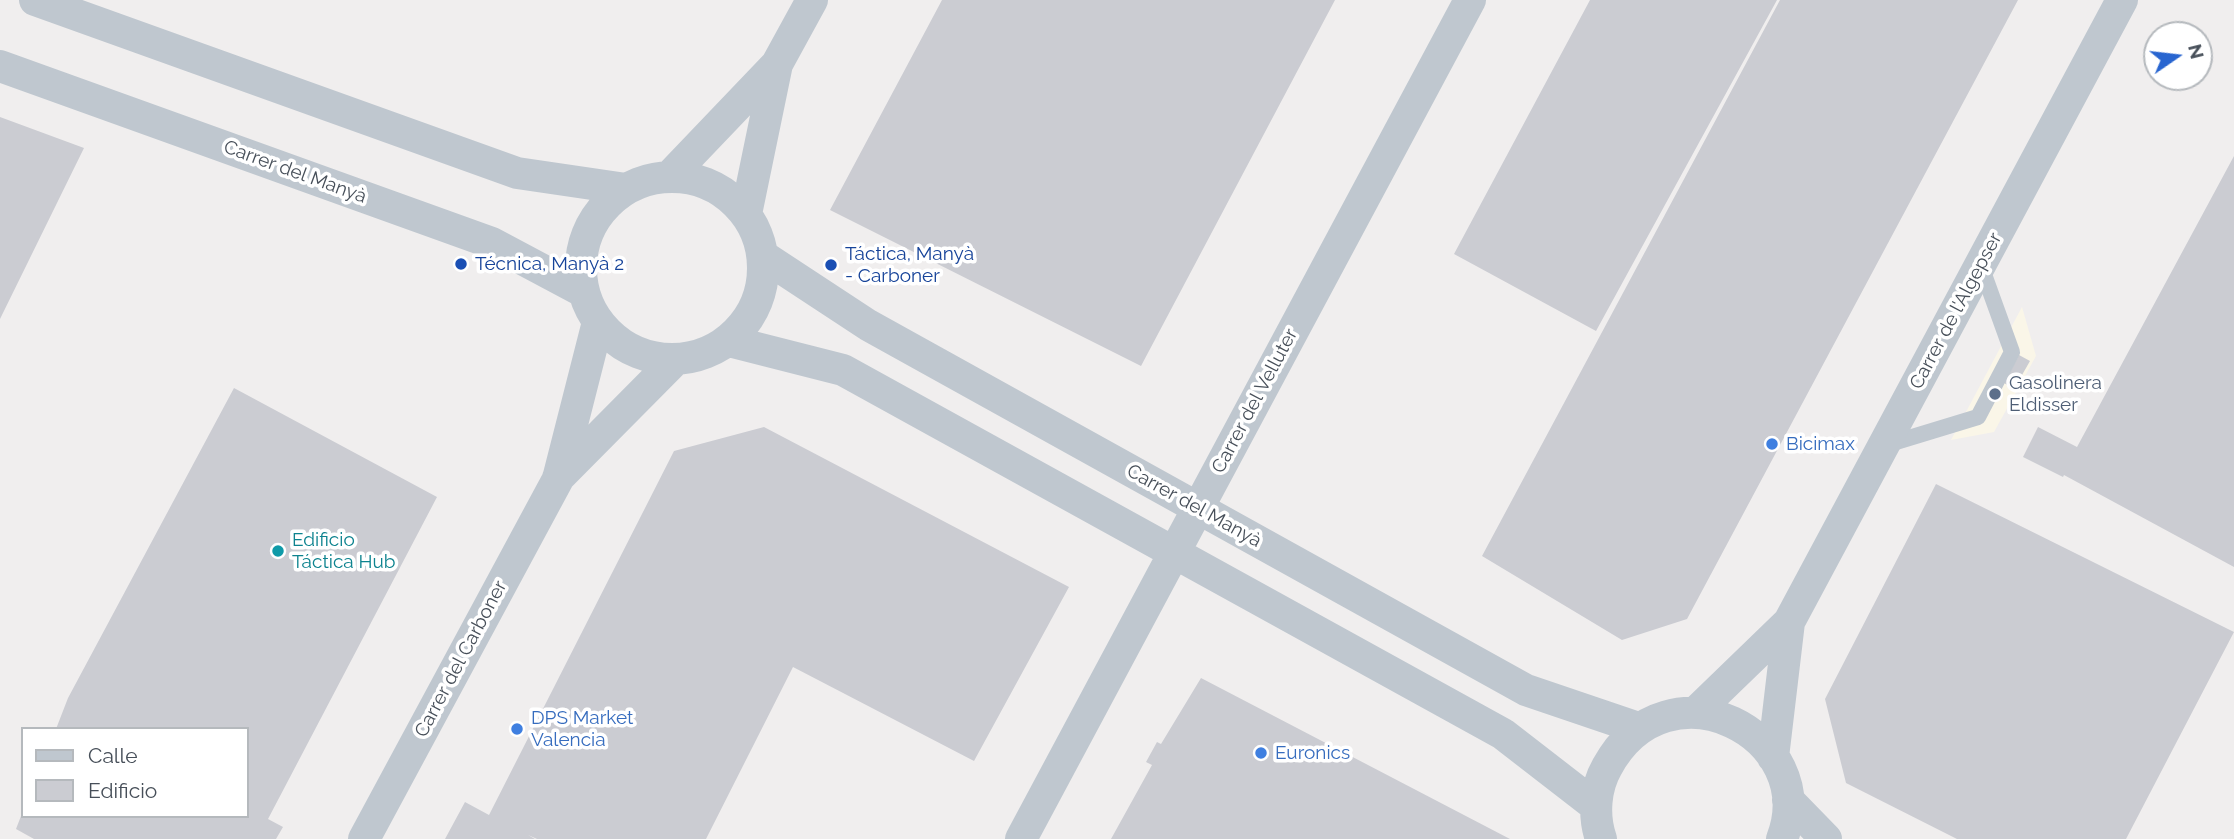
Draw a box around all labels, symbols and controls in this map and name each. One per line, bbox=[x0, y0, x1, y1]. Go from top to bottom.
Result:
north arrow bbox=[2143, 21, 2213, 91]
text: N bbox=[2184, 42, 2209, 61]
street label: Carrer del Manyà bbox=[221, 136, 369, 208]
street label: Carrer de l'Algepser bbox=[1905, 229, 2007, 393]
place label: Táctica, Manyà - Carboner bbox=[845, 243, 974, 287]
place label: Técnica, Manyà 2 bbox=[475, 253, 624, 275]
marker: Técnica, Manyà 2 bbox=[453, 256, 469, 272]
marker: Táctica, Manyà - Carboner bbox=[823, 257, 839, 273]
street label: Carrer del Velluter bbox=[1207, 325, 1303, 477]
place label: Gasolinera Eldisser bbox=[2009, 372, 2102, 416]
marker: Gasolinera Eldisser bbox=[1987, 386, 2003, 402]
place label: Bicimax bbox=[1786, 433, 1855, 455]
marker: Bicimax bbox=[1764, 436, 1780, 452]
street label: Carrer del Manyà bbox=[1123, 460, 1265, 552]
place label: Edificio Táctica Hub bbox=[292, 529, 396, 573]
marker: Edificio Táctica Hub bbox=[270, 543, 286, 559]
street label: Carrer del Carboner bbox=[410, 577, 512, 741]
place label: DPS Market Valencia bbox=[531, 707, 633, 751]
marker: DPS Market Valencia bbox=[509, 721, 525, 737]
legend bbox=[21, 727, 248, 818]
place label: Euronics bbox=[1275, 742, 1350, 764]
text: Calle bbox=[88, 743, 138, 768]
marker: Euronics bbox=[1253, 745, 1269, 761]
text: Edificio bbox=[88, 778, 157, 803]

